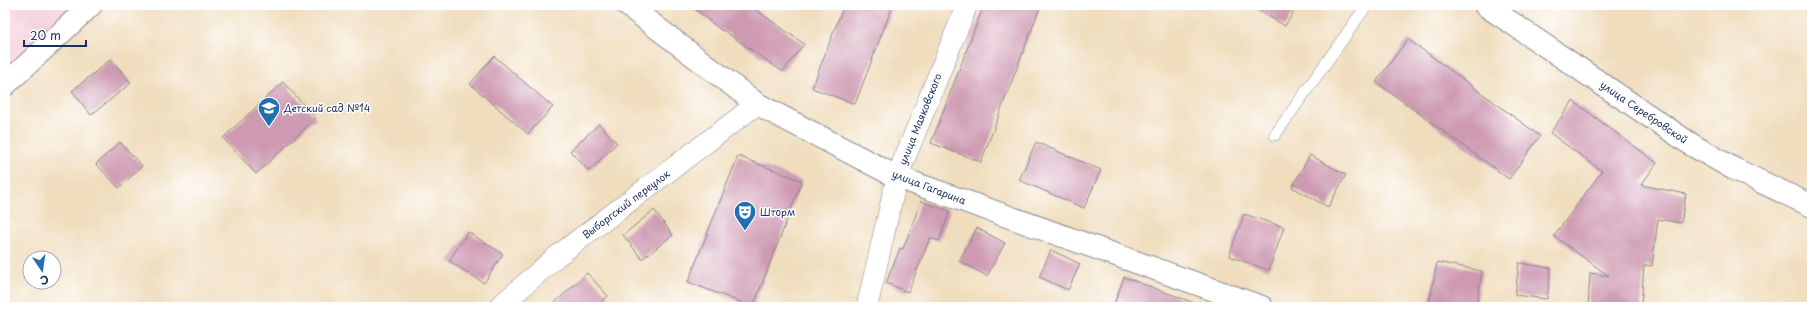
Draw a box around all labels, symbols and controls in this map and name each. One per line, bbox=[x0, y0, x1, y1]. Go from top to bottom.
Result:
scale bar bbox=[24, 22, 86, 48]
text: 20 m bbox=[30, 26, 61, 44]
street label: улица Маяковского bbox=[894, 71, 945, 167]
street label: улица Серебровской bbox=[1598, 77, 1691, 147]
school or university icon: Детский сад №14 bbox=[256, 95, 282, 128]
place label: Детский сад №14 bbox=[283, 100, 371, 115]
street label: Выборгский переулок bbox=[579, 166, 673, 242]
street label: улица Гагарина bbox=[890, 166, 969, 208]
theatre icon: Шторм bbox=[732, 199, 758, 232]
place label: Шторм bbox=[760, 204, 795, 219]
north arrow bbox=[22, 250, 62, 290]
text: С bbox=[38, 271, 50, 289]

